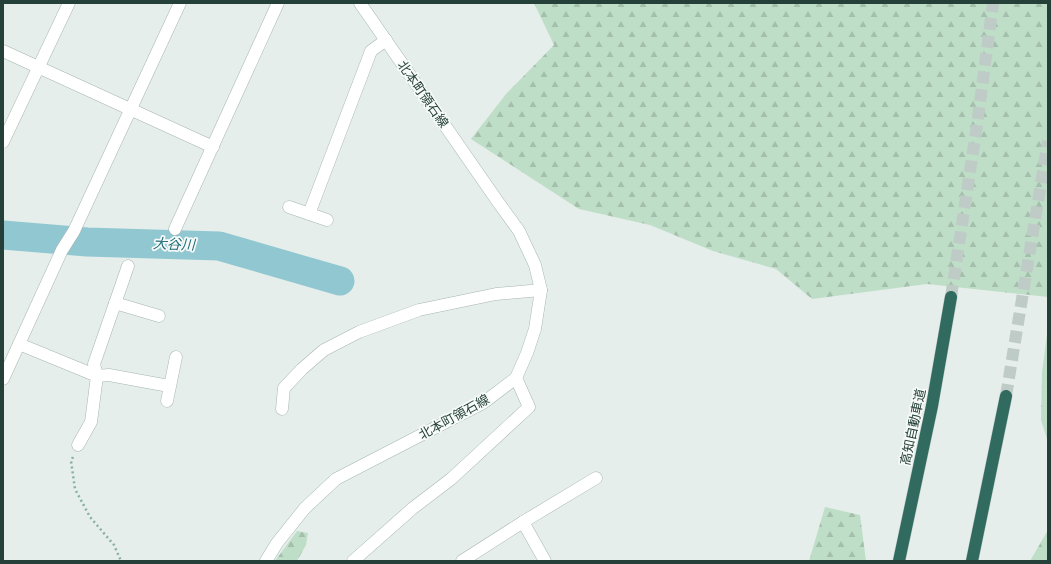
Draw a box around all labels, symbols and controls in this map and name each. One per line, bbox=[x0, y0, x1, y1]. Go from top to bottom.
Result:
street label: 北本町領石線 bbox=[394, 57, 452, 131]
water label: 大谷川 bbox=[153, 234, 197, 254]
street label: 高知自動車道 bbox=[897, 387, 929, 467]
street label: 北本町領石線 bbox=[416, 391, 492, 443]

